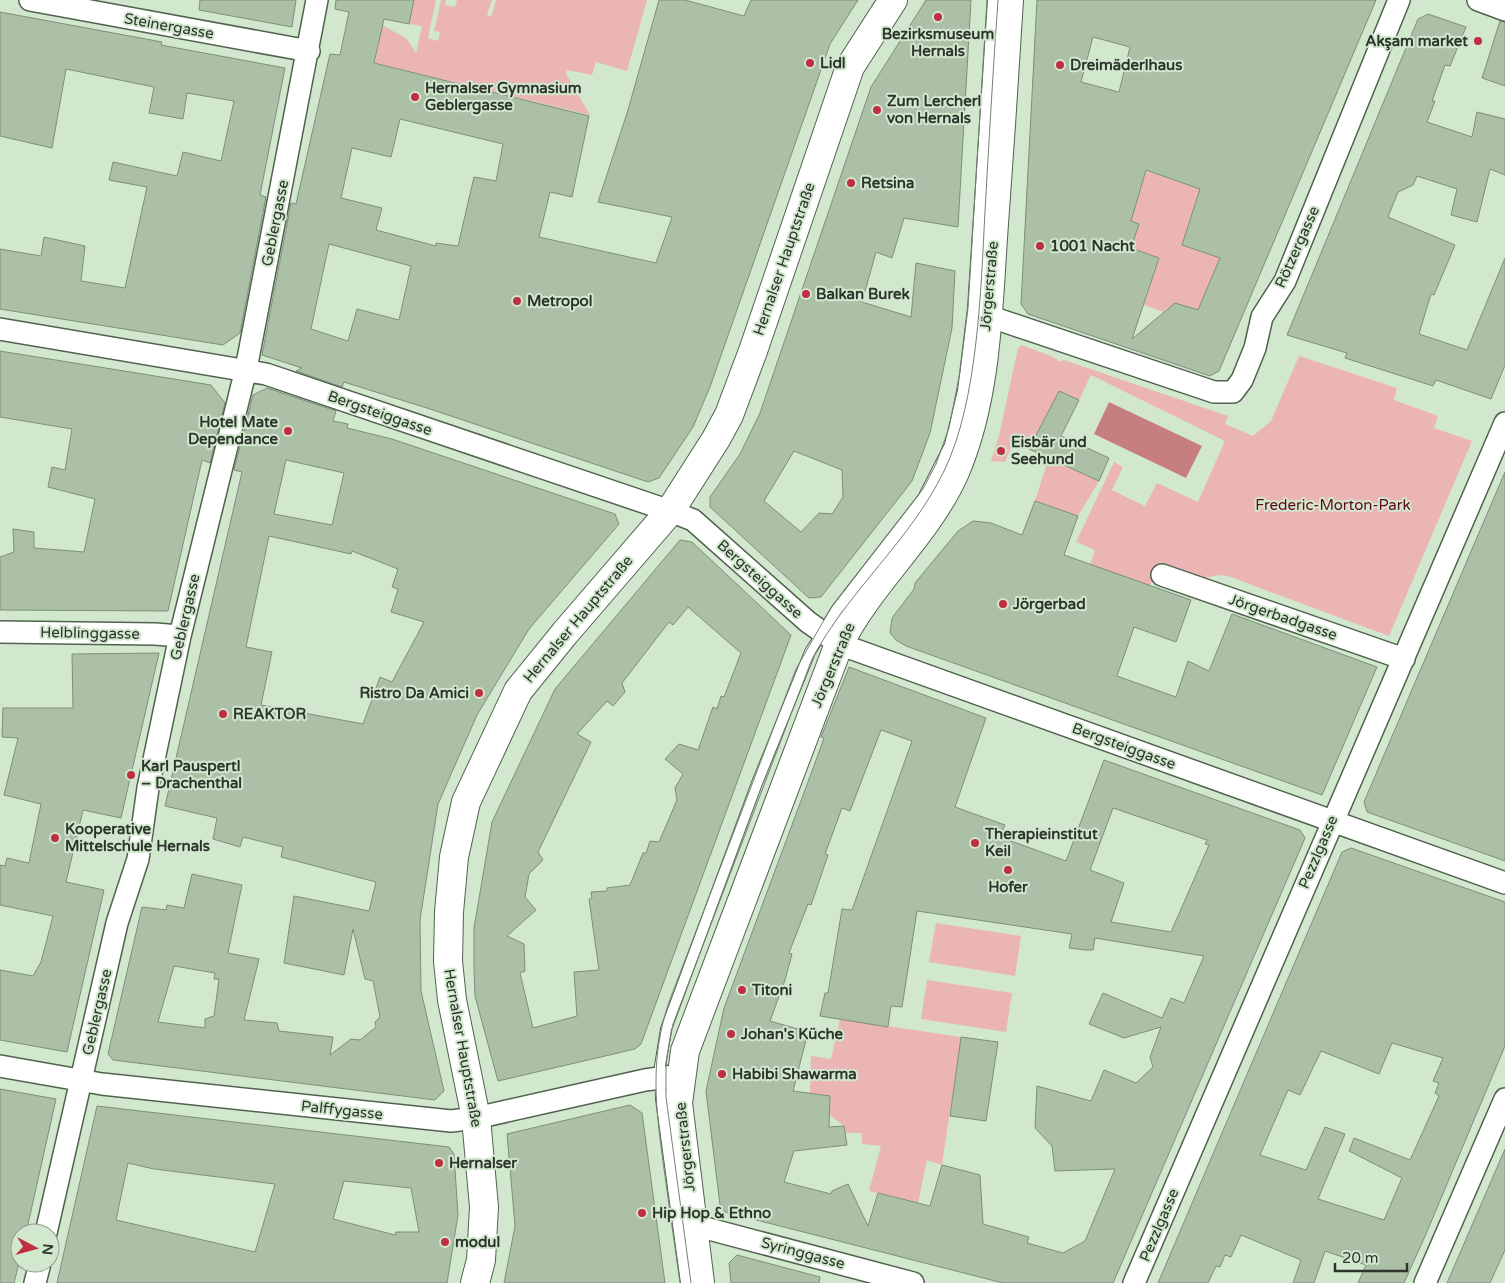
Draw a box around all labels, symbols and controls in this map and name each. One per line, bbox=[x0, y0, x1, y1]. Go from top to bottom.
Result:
street label: Steinergasse bbox=[123, 9, 215, 43]
marker: Bezirksmuseum Hernals bbox=[932, 11, 944, 23]
place label: Bezirksmuseum Hernals bbox=[882, 25, 994, 60]
place label: Akşam market bbox=[1365, 32, 1468, 51]
marker: Akşam market bbox=[1472, 35, 1484, 47]
place label: Lidl bbox=[820, 54, 846, 72]
place label: Dreimäderlhaus bbox=[1070, 56, 1182, 74]
marker: Lidl bbox=[804, 57, 816, 69]
marker: Dreimäderlhaus bbox=[1054, 59, 1066, 71]
place label: Hernalser Gymnasium Geblergasse bbox=[425, 79, 582, 115]
marker: Hernalser Gymnasium Geblergasse bbox=[409, 91, 421, 103]
place label: Zum Lercherl von Hernals bbox=[887, 92, 981, 127]
marker: Zum Lercherl von Hernals bbox=[871, 104, 883, 116]
place label: Retsina bbox=[861, 174, 914, 192]
marker: Retsina bbox=[845, 177, 857, 189]
street label: Geblergasse bbox=[258, 178, 292, 268]
street label: Hernalser Hauptstraße bbox=[749, 180, 819, 338]
street label: Rötzergasse bbox=[1271, 203, 1323, 291]
place label: 1001 Nacht bbox=[1050, 237, 1135, 255]
street label: Jörgerstraße bbox=[976, 240, 1002, 332]
marker: 1001 Nacht bbox=[1034, 240, 1046, 252]
place label: Balkan Burek bbox=[816, 285, 910, 303]
marker: Balkan Burek bbox=[800, 288, 812, 300]
place label: Metropol bbox=[527, 292, 592, 311]
marker: Metropol bbox=[511, 295, 523, 307]
street label: Bergsteiggasse bbox=[326, 387, 434, 439]
place label: Hotel Mate Dependance bbox=[188, 413, 279, 449]
marker: Hotel Mate Dependance bbox=[282, 425, 294, 437]
place label: Eisbär und Seehund bbox=[1011, 433, 1087, 468]
marker: Eisbär und Seehund bbox=[995, 445, 1007, 457]
park label: Frederic-Morton-Park bbox=[1255, 496, 1411, 514]
street label: Bergsteiggasse bbox=[713, 536, 807, 622]
street label: Hernalser Hauptstraße bbox=[519, 552, 637, 686]
street label: Geblergasse bbox=[166, 572, 204, 662]
street label: Jörgerbadgasse bbox=[1226, 590, 1340, 644]
place label: Jörgerbad bbox=[1012, 595, 1086, 614]
marker: Jörgerbad bbox=[997, 598, 1009, 610]
street label: Jörgerstraße bbox=[807, 620, 859, 710]
street label: Helblinggasse bbox=[40, 623, 140, 643]
place label: Ristro Da Amici bbox=[359, 684, 469, 702]
marker: Ristro Da Amici bbox=[473, 687, 485, 699]
place label: REAKTOR bbox=[233, 705, 306, 723]
marker: REAKTOR bbox=[217, 708, 229, 720]
street label: Bergsteiggasse bbox=[1070, 719, 1178, 773]
place label: Karl Pauspertl – Drachenthal bbox=[141, 757, 242, 792]
marker: Karl Pauspertl – Drachenthal bbox=[125, 769, 137, 781]
street label: Pezzlgasse bbox=[1295, 813, 1341, 891]
place label: Kooperative Mittelschule Hernals bbox=[65, 820, 210, 855]
place label: Therapieinstitut Keil bbox=[984, 825, 1098, 860]
marker: Kooperative Mittelschule Hernals bbox=[49, 832, 61, 844]
marker: Therapieinstitut Keil bbox=[969, 837, 981, 849]
marker: Hofer bbox=[1002, 864, 1014, 876]
place label: Hofer bbox=[988, 878, 1028, 896]
street label: Geblergasse bbox=[78, 967, 116, 1057]
street label: Hernalser Hauptstraße bbox=[440, 967, 486, 1129]
place label: Titoni bbox=[751, 981, 792, 999]
marker: Titoni bbox=[736, 984, 748, 996]
place label: Johan's Küche bbox=[740, 1025, 844, 1043]
marker: Johan's Küche bbox=[725, 1028, 737, 1040]
place label: Habibi Shawarma bbox=[732, 1065, 857, 1083]
marker: Habibi Shawarma bbox=[716, 1068, 728, 1080]
street label: Palffygasse bbox=[300, 1097, 384, 1123]
street label: Jörgerstraße bbox=[671, 1101, 699, 1193]
place label: Hernalser bbox=[449, 1154, 517, 1172]
marker: Hernalser bbox=[433, 1157, 445, 1169]
street label: Pezzlgasse bbox=[1136, 1186, 1182, 1264]
place label: Hip Hop & Ethno bbox=[652, 1204, 771, 1223]
marker: Hip Hop & Ethno bbox=[636, 1207, 648, 1219]
north arrow bbox=[10, 1223, 60, 1273]
place label: modul bbox=[455, 1233, 500, 1251]
street label: Syringgasse bbox=[759, 1233, 847, 1273]
marker: modul bbox=[439, 1236, 451, 1248]
scale bar bbox=[1335, 1240, 1408, 1272]
text: N bbox=[38, 1243, 56, 1256]
text: 20 m bbox=[1342, 1249, 1379, 1267]

